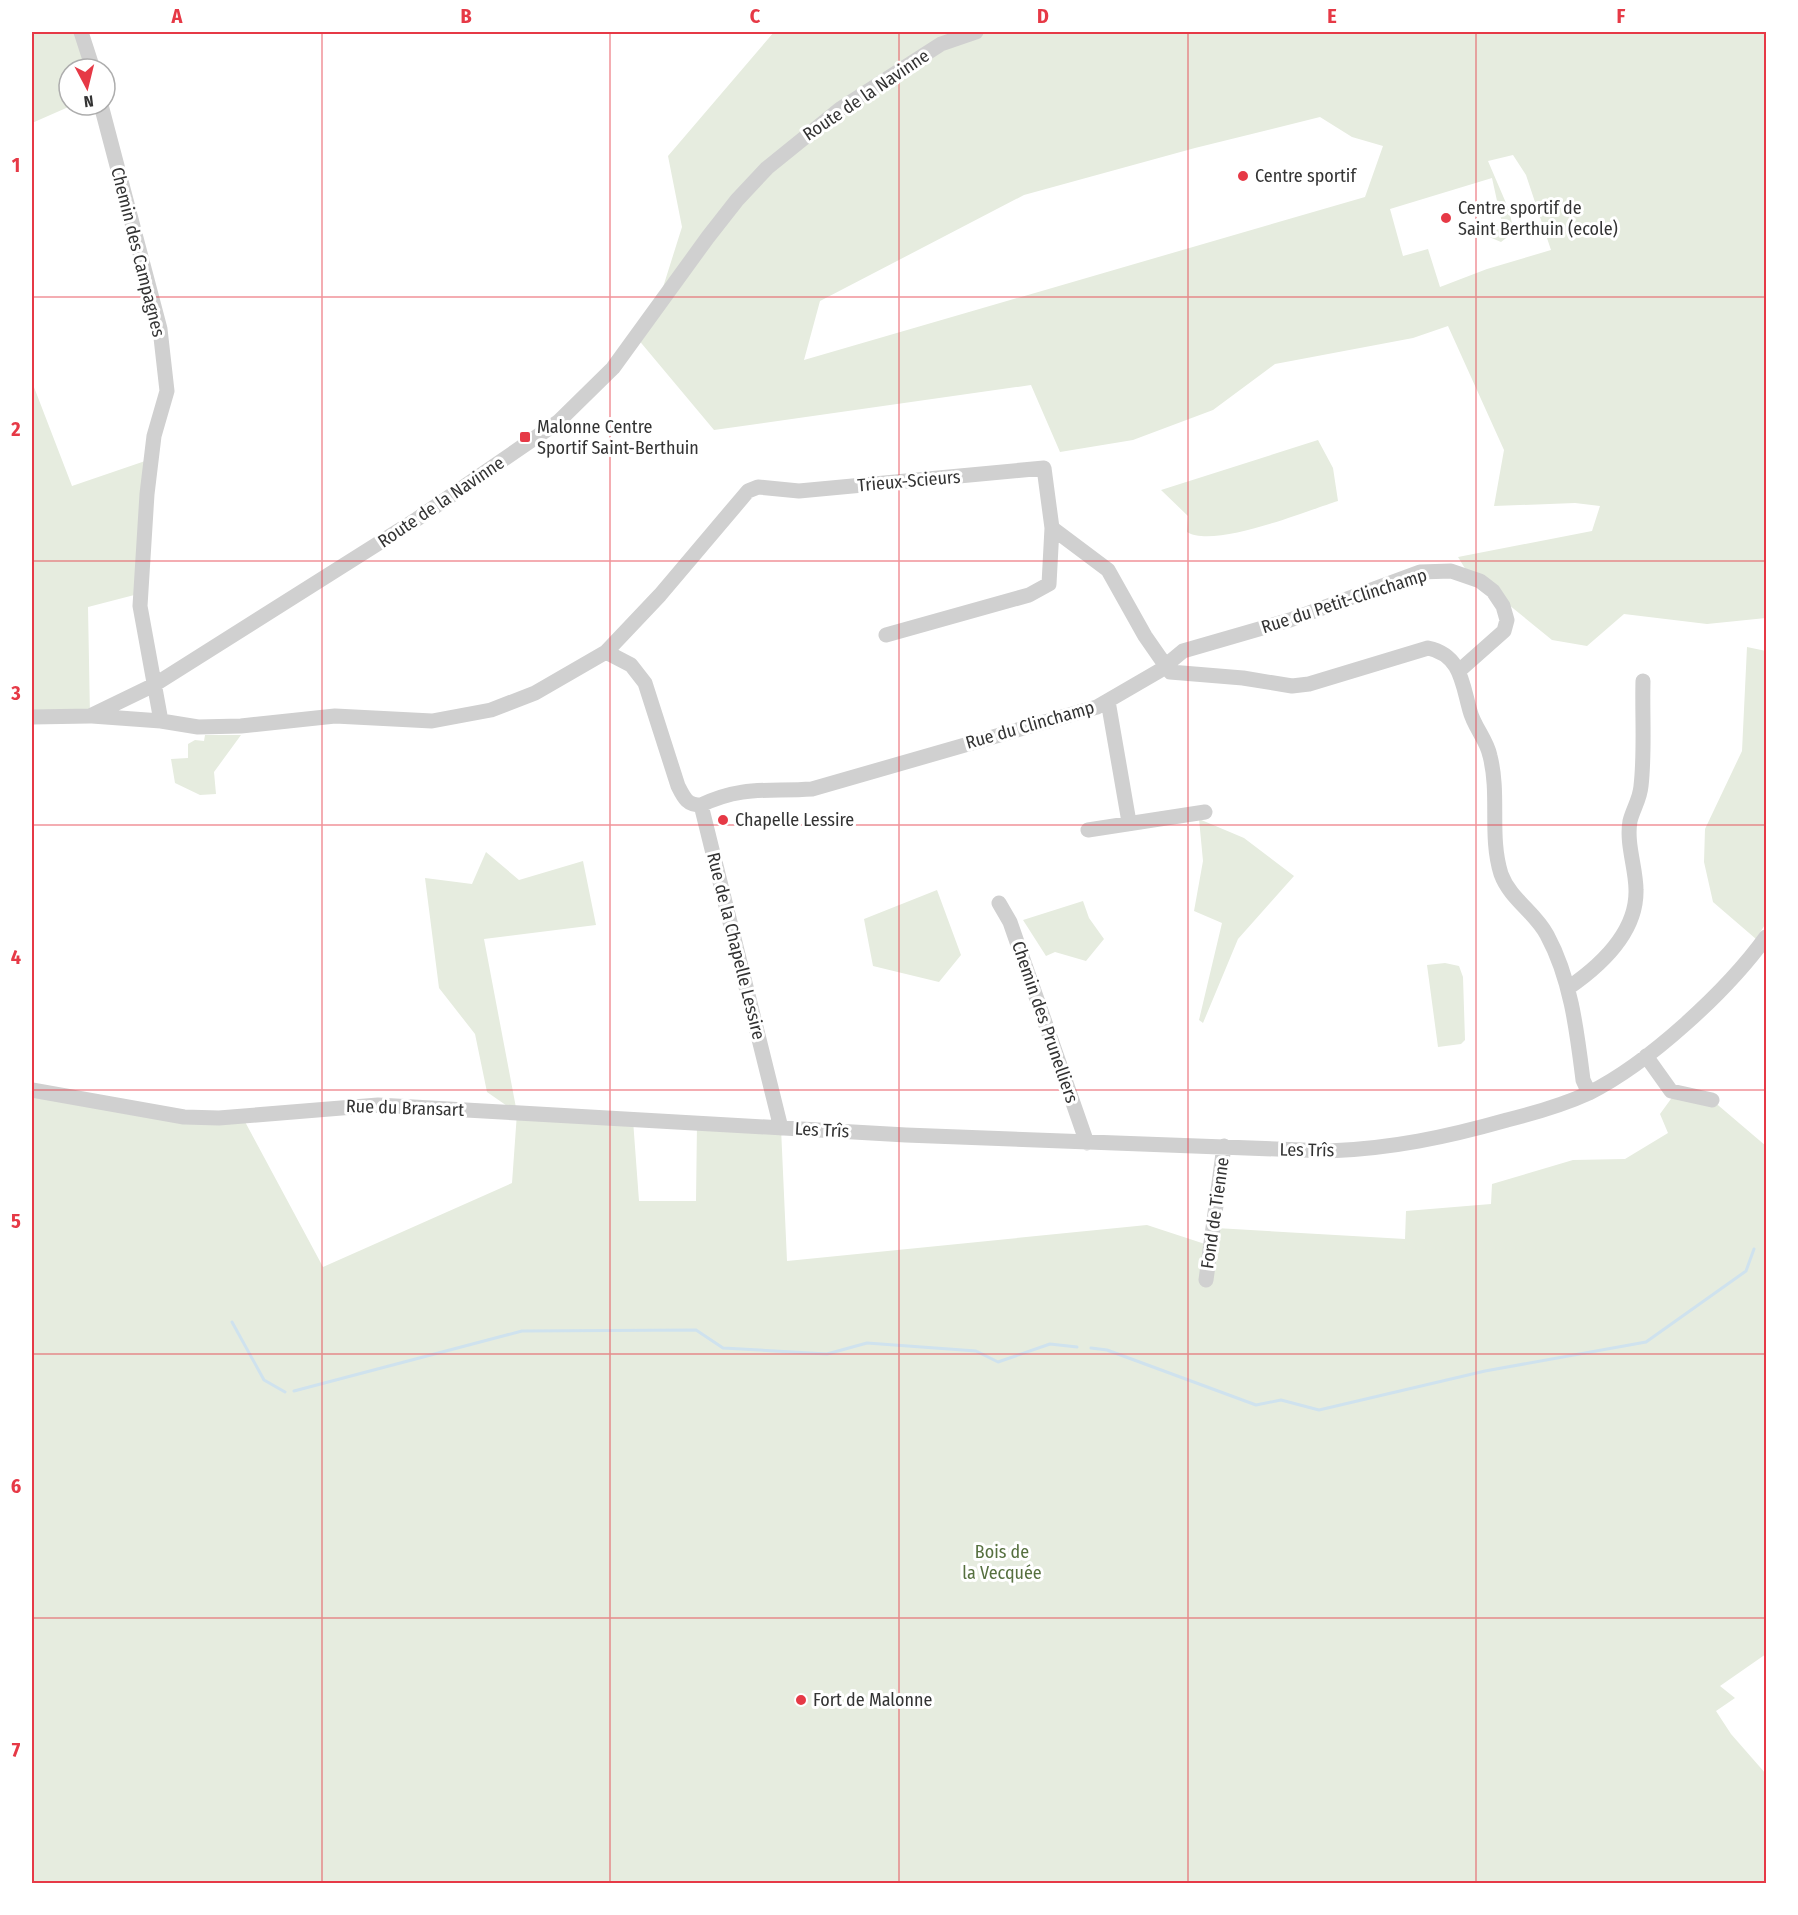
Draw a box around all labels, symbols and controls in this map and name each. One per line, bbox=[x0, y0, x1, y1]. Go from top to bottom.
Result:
text: A bbox=[171, 4, 184, 28]
text: B bbox=[460, 4, 472, 28]
text: C bbox=[750, 4, 761, 28]
text: D bbox=[1037, 4, 1049, 28]
text: E bbox=[1327, 4, 1337, 28]
text: F bbox=[1617, 4, 1626, 28]
street label: Route de la Navinne bbox=[799, 45, 933, 145]
north arrow bbox=[57, 57, 117, 117]
text: N bbox=[83, 91, 95, 111]
text: 1 bbox=[12, 153, 20, 177]
street label: Chemin des Campagnes bbox=[106, 165, 170, 339]
place label: Centre sportif bbox=[1255, 165, 1357, 187]
marker: Centre sportif bbox=[1236, 169, 1250, 183]
place label: Centre sportif de Saint Berthuin (ecole) bbox=[1458, 197, 1618, 240]
marker: Centre sportif de Saint Berthuin (ecole) bbox=[1439, 211, 1453, 225]
place label: Malonne Centre Sportif Saint-Berthuin bbox=[537, 416, 699, 459]
text: 2 bbox=[10, 417, 21, 441]
marker: Malonne Centre Sportif Saint-Berthuin bbox=[518, 430, 532, 444]
street label: Route de la Navinne bbox=[374, 452, 508, 552]
street label: Trieux-Scieurs bbox=[857, 466, 962, 496]
street label: Rue du Petit-Clinchamp bbox=[1258, 564, 1430, 638]
text: 3 bbox=[10, 681, 21, 705]
street label: Rue du Clinchamp bbox=[963, 696, 1097, 754]
place label: Chapelle Lessire bbox=[735, 809, 854, 831]
marker: Chapelle Lessire bbox=[716, 813, 730, 827]
street label: Rue de la Chapelle Lessire bbox=[702, 850, 770, 1042]
street label: Chemin des Prunelliers bbox=[1007, 938, 1083, 1106]
text: 4 bbox=[11, 945, 21, 969]
street label: Rue du Bransart bbox=[346, 1095, 464, 1121]
street label: Les Trîs bbox=[794, 1118, 850, 1142]
street label: Les Trîs bbox=[1279, 1139, 1335, 1161]
street label: Fond de Tienne bbox=[1196, 1156, 1234, 1270]
text: 5 bbox=[11, 1209, 21, 1233]
text: 6 bbox=[11, 1474, 21, 1498]
park label: Bois de la Vecquée bbox=[962, 1541, 1042, 1584]
place label: Fort de Malonne bbox=[813, 1689, 932, 1711]
marker: Fort de Malonne bbox=[794, 1693, 808, 1707]
text: 7 bbox=[12, 1738, 21, 1762]

